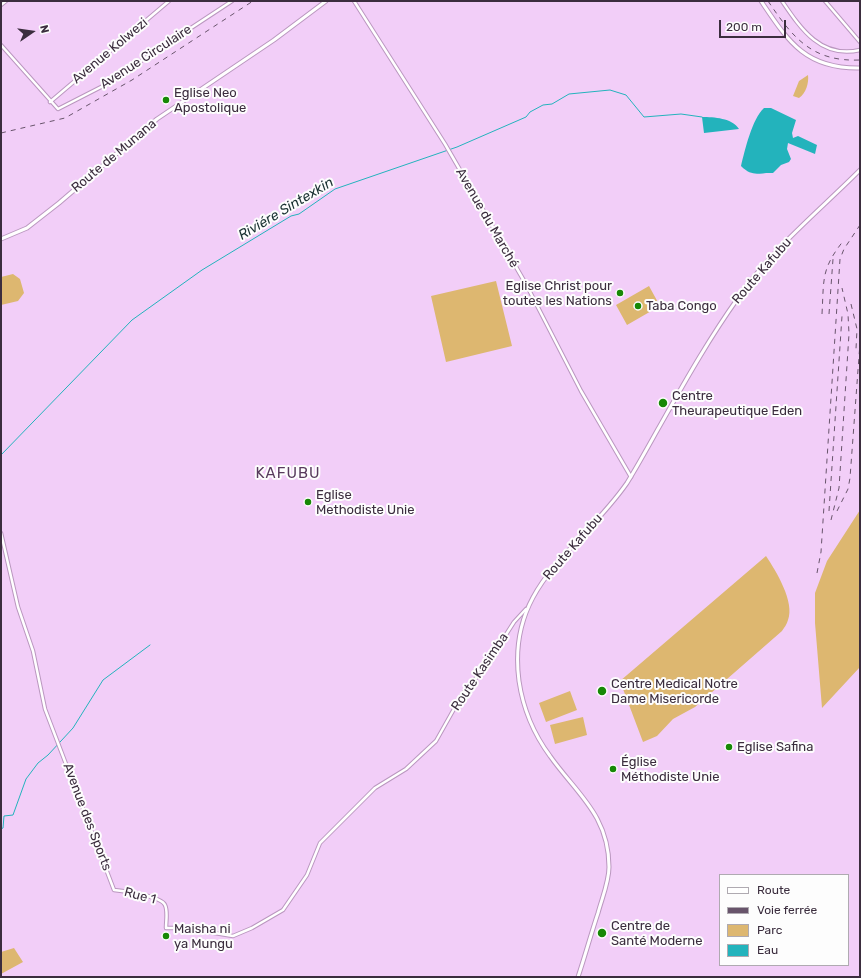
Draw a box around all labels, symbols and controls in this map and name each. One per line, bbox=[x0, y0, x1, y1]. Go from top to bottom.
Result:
north arrow bbox=[12, 12, 52, 52]
scale bar bbox=[721, 12, 788, 38]
street label: Avenue Kolwezi bbox=[69, 15, 151, 87]
text: 200 m bbox=[726, 20, 762, 34]
street label: Avenue Circulaire bbox=[97, 22, 195, 92]
text: N bbox=[37, 24, 51, 35]
place label: Eglise Neo Apostolique bbox=[174, 85, 246, 116]
marker: Eglise Neo Apostolique bbox=[161, 95, 171, 105]
street label: Route de Munana bbox=[68, 116, 160, 196]
street label: Avenue du Marché bbox=[452, 166, 522, 270]
water label: Riviére Sintexkin bbox=[235, 174, 337, 244]
street label: Route Kafubu bbox=[729, 235, 795, 307]
place label: Eglise Christ pour toutes les Nations bbox=[503, 278, 612, 309]
marker: Eglise Christ pour toutes les Nations bbox=[615, 288, 625, 298]
place label: Taba Congo bbox=[646, 298, 717, 314]
marker: Taba Congo bbox=[633, 301, 643, 311]
place label: Centre Theurapeutique Eden bbox=[672, 388, 802, 419]
marker: Centre Theurapeutique Eden bbox=[657, 397, 669, 409]
district label: KAFUBU bbox=[256, 465, 320, 483]
place label: Eglise Methodiste Unie bbox=[316, 487, 414, 518]
marker: Eglise Methodiste Unie bbox=[303, 497, 313, 507]
street label: Route Kafubu bbox=[540, 511, 606, 583]
street label: Route Kasimba bbox=[448, 630, 512, 714]
place label: Centre Medical Notre Dame Misericorde bbox=[611, 676, 738, 707]
marker: Centre Medical Notre Dame Misericorde bbox=[596, 685, 608, 697]
place label: Eglise Safina bbox=[737, 739, 813, 755]
marker: Eglise Safina bbox=[724, 742, 734, 752]
place label: Église Méthodiste Unie bbox=[621, 754, 719, 785]
street label: Avenue des Sports bbox=[59, 761, 115, 873]
marker: Église Méthodiste Unie bbox=[608, 764, 618, 774]
legend bbox=[719, 874, 849, 966]
text: Route bbox=[757, 883, 790, 897]
street label: Rue 1 bbox=[122, 884, 158, 908]
text: Voie ferrée bbox=[757, 903, 817, 917]
place label: Centre de Santé Moderne bbox=[611, 918, 702, 949]
place label: Maisha ni ya Mungu bbox=[174, 921, 233, 952]
text: Parc bbox=[757, 923, 782, 937]
marker: Centre de Santé Moderne bbox=[596, 927, 608, 939]
marker: Maisha ni ya Mungu bbox=[161, 931, 171, 941]
text: Eau bbox=[757, 943, 778, 957]

